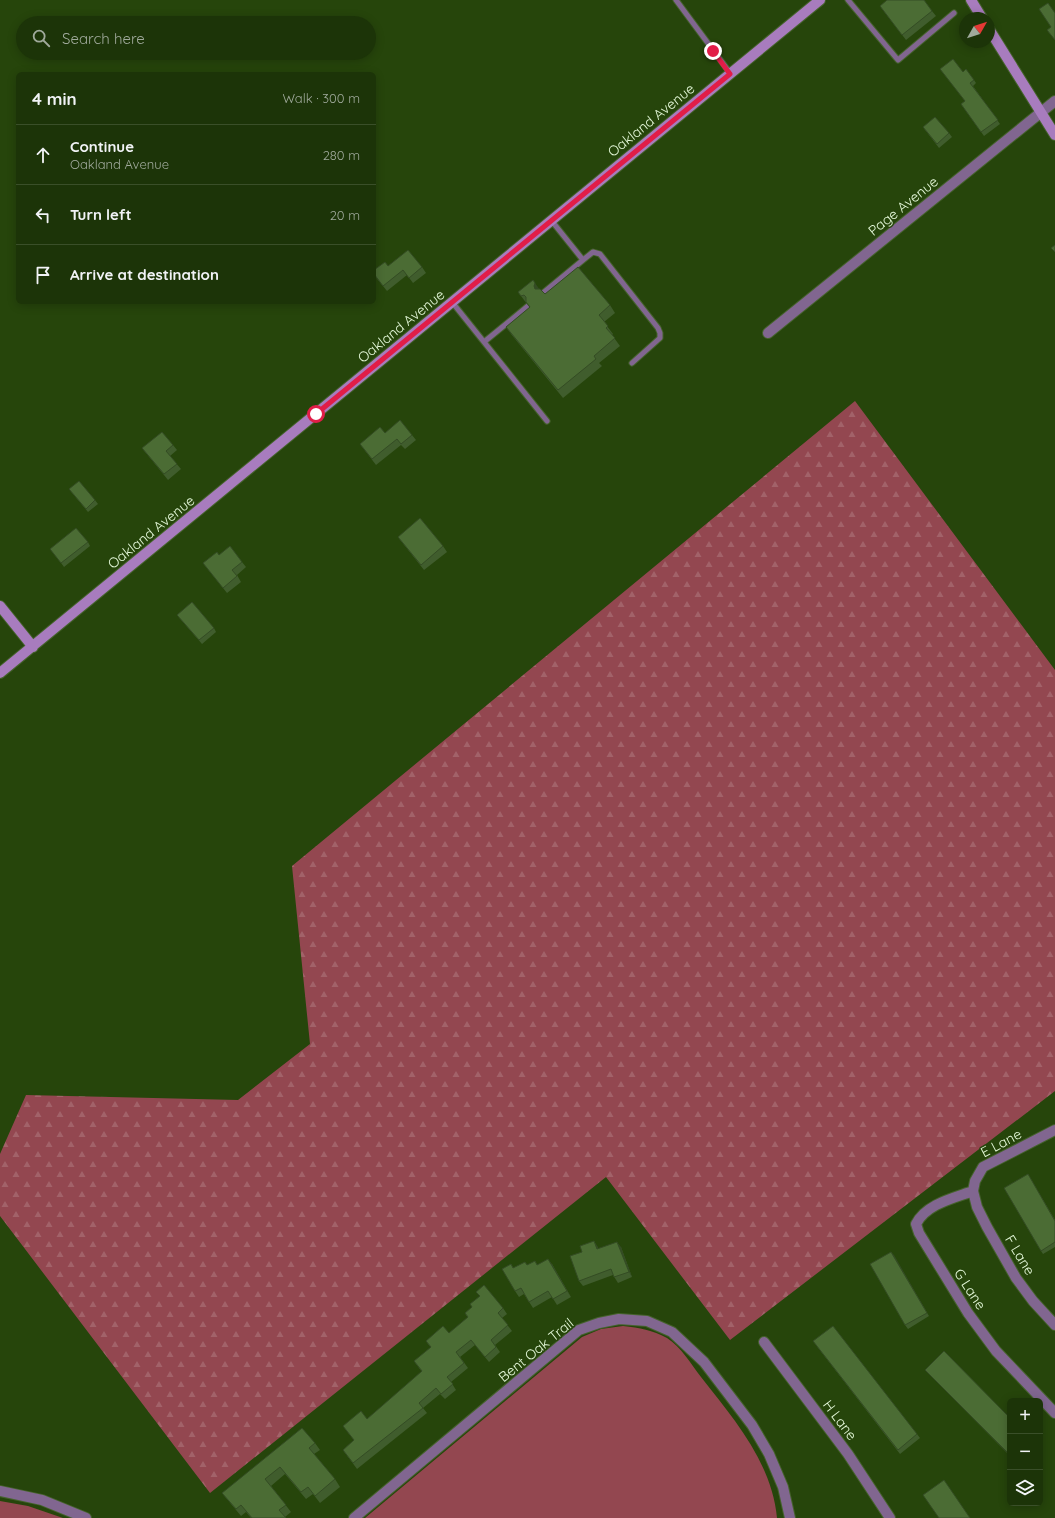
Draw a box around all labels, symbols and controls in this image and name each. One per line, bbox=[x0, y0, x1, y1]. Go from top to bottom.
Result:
north arrow bbox=[959, 12, 995, 48]
search box bbox=[16, 16, 376, 60]
icon: search bbox=[30, 27, 52, 49]
text: Search here bbox=[62, 29, 145, 48]
route end bbox=[704, 42, 722, 60]
street label: Oakland Avenue bbox=[604, 79, 698, 161]
text: 4 min bbox=[32, 88, 77, 109]
text: Walk · 300 m bbox=[282, 90, 360, 106]
text: Continue bbox=[70, 137, 134, 156]
icon: ahead bbox=[32, 144, 54, 166]
text: 280 m bbox=[323, 147, 360, 163]
text: Oakland Avenue bbox=[70, 156, 169, 172]
street label: Page Avenue bbox=[864, 172, 942, 240]
icon: left bbox=[32, 204, 54, 226]
text: Turn left bbox=[70, 205, 132, 224]
text: 20 m bbox=[330, 207, 360, 223]
icon: arrive bbox=[32, 264, 54, 286]
text: Arrive at destination bbox=[70, 265, 219, 284]
street label: Oakland Avenue bbox=[354, 285, 448, 367]
route start bbox=[307, 405, 325, 423]
street label: Oakland Avenue bbox=[104, 491, 198, 573]
street label: E Lane bbox=[977, 1125, 1025, 1161]
street label: F Lane bbox=[1001, 1232, 1039, 1278]
street label: G Lane bbox=[950, 1265, 990, 1313]
street label: Bent Oak Trail bbox=[495, 1314, 577, 1386]
street label: H Lane bbox=[819, 1396, 861, 1444]
map controls bbox=[1007, 1398, 1043, 1506]
button: + bbox=[1007, 1398, 1043, 1434]
button: − bbox=[1007, 1434, 1043, 1470]
button: layers bbox=[1007, 1470, 1043, 1506]

